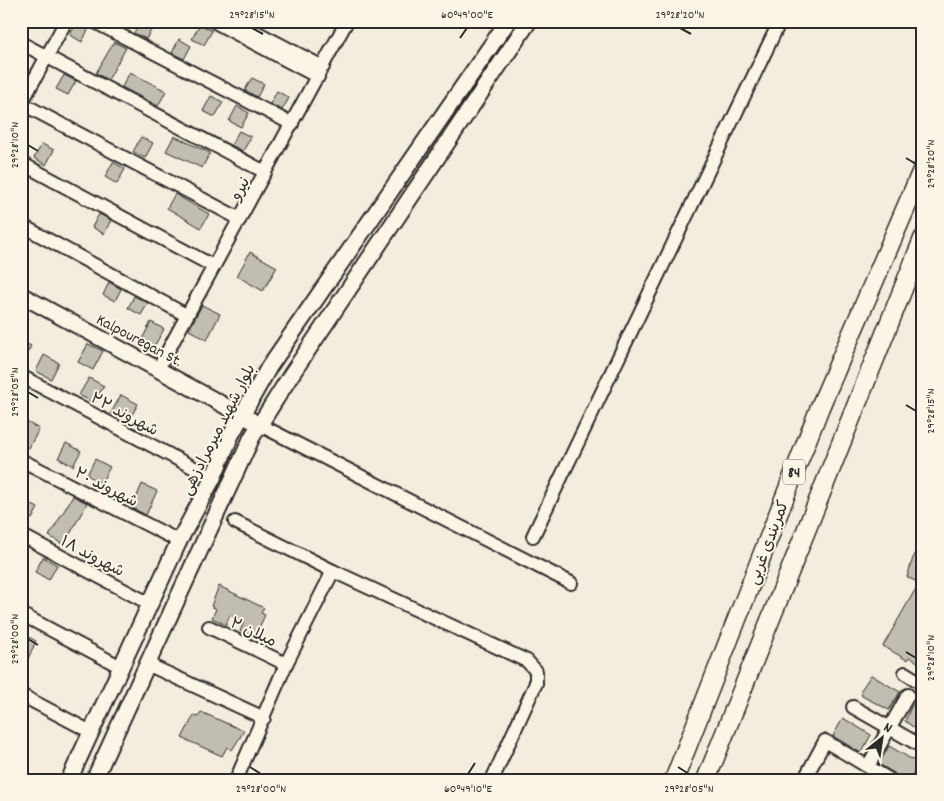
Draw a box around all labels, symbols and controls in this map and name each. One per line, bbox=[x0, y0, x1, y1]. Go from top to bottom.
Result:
text: 29°28'15"N bbox=[229, 7, 275, 24]
text: 60°49'00"E bbox=[441, 7, 494, 24]
text: 29°28'20"N bbox=[656, 7, 705, 24]
text: 29°28'10"N bbox=[7, 122, 24, 168]
text: 29°28'20"N bbox=[923, 139, 940, 189]
street label: نیرو bbox=[224, 173, 257, 207]
street label: Kalpouregan St. bbox=[92, 309, 186, 373]
street label: بلوار شهید میرمرادزهی bbox=[176, 361, 262, 500]
text: 29°28'05"N bbox=[7, 367, 24, 417]
street label: شهروند ۲۲ bbox=[86, 388, 162, 443]
text: 29°28'15"N bbox=[923, 388, 940, 434]
road number: 84 bbox=[783, 460, 805, 484]
street label: شهروند ۲۰ bbox=[70, 462, 142, 514]
street label: کمربندی غربی bbox=[743, 497, 796, 588]
street label: شهروند ۱۸ bbox=[56, 531, 128, 584]
street label: میلان ۲ bbox=[226, 612, 280, 654]
text: 29°28'00"N bbox=[7, 614, 24, 664]
text: 29°28'10"N bbox=[923, 635, 940, 681]
north arrow bbox=[856, 714, 906, 764]
text: N bbox=[880, 718, 896, 739]
text: 29°28'00"N bbox=[236, 781, 286, 798]
text: 60°49'10"E bbox=[444, 781, 493, 798]
text: 29°28'05"N bbox=[664, 781, 714, 798]

